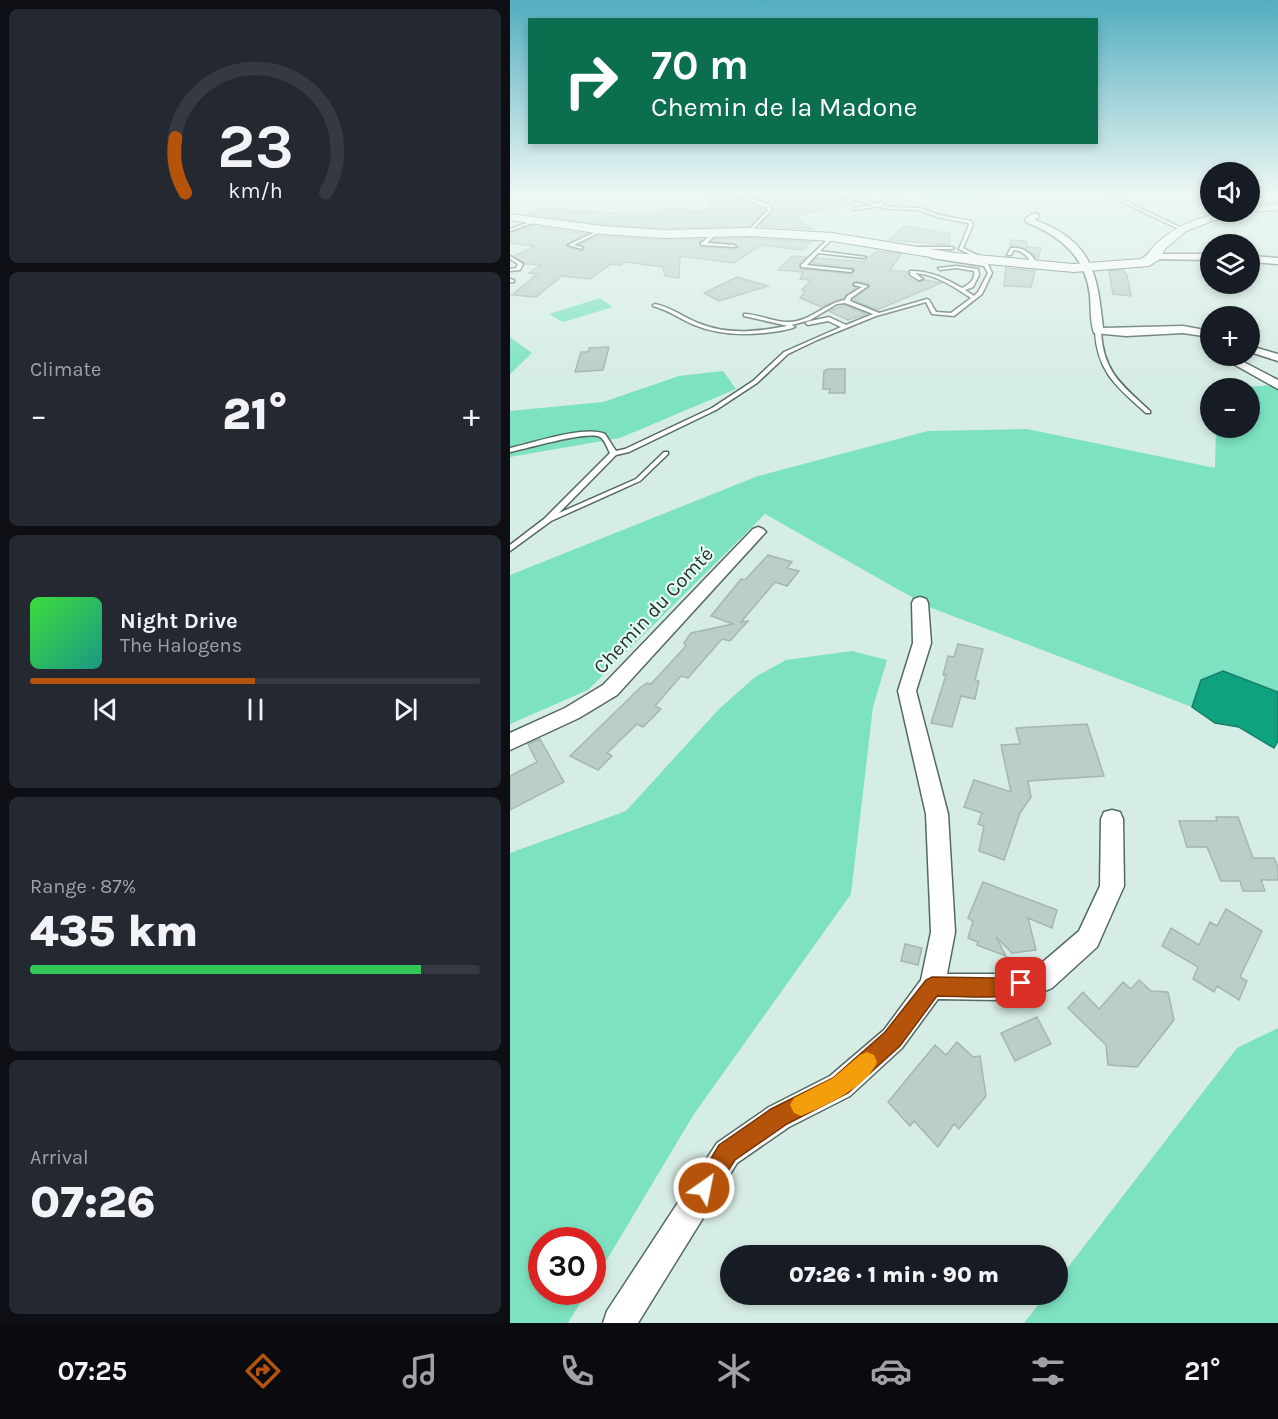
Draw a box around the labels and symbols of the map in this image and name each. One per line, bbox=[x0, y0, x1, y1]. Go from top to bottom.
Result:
street label: Chemin du Comté bbox=[589, 542, 718, 678]
pin bbox=[995, 957, 1046, 1008]
position arrow bbox=[672, 1156, 736, 1220]
speed limit sign: 30 bbox=[528, 1227, 606, 1305]

